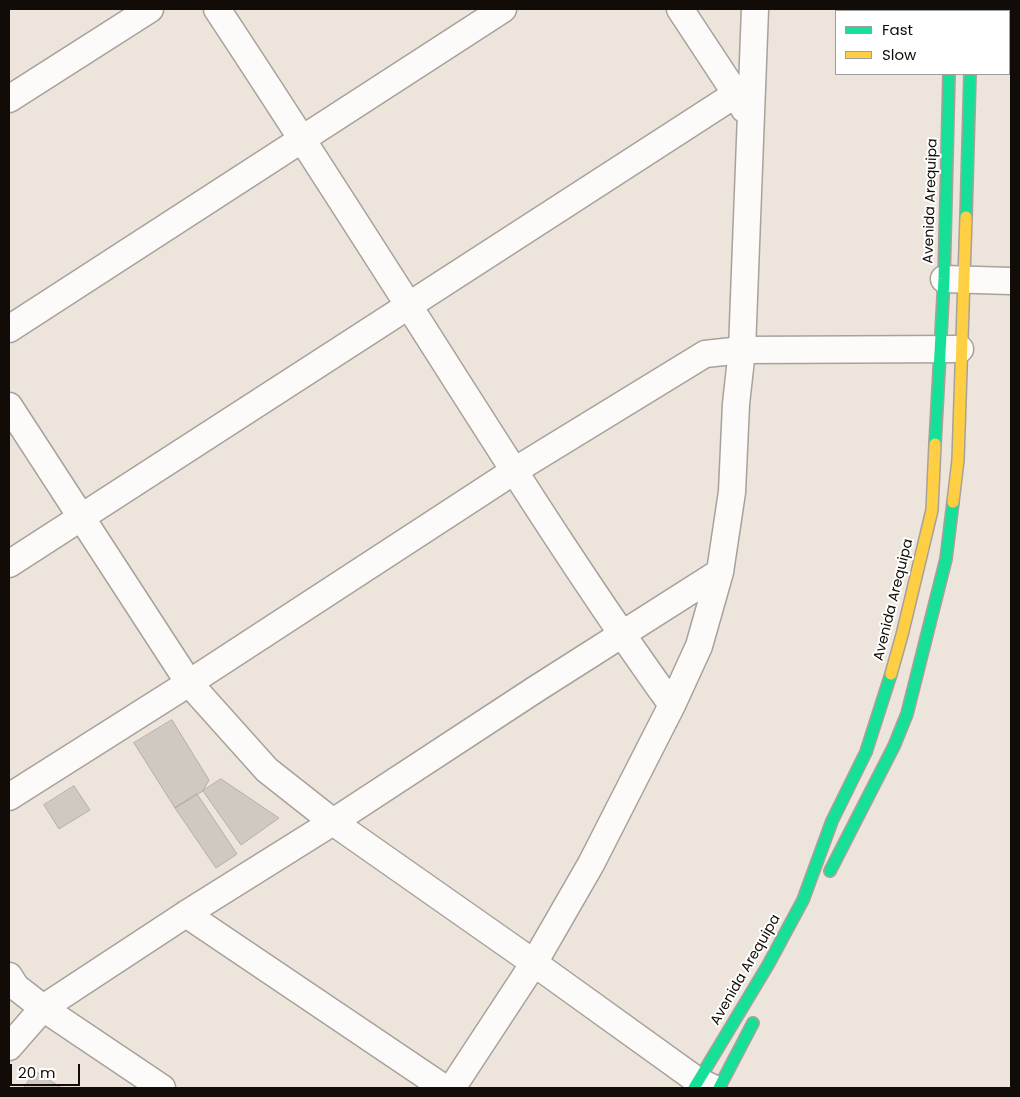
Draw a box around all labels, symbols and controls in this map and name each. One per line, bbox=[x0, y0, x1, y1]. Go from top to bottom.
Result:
legend bbox=[835, 10, 1010, 75]
text: Fast bbox=[882, 19, 913, 40]
text: Slow bbox=[882, 44, 916, 65]
street label: Avenida Arequipa bbox=[920, 138, 942, 264]
street label: Avenida Arequipa bbox=[871, 537, 917, 663]
street label: Avenida Arequipa bbox=[707, 912, 785, 1028]
scale bar bbox=[12, 1054, 82, 1086]
text: 20 m bbox=[18, 1062, 56, 1083]

